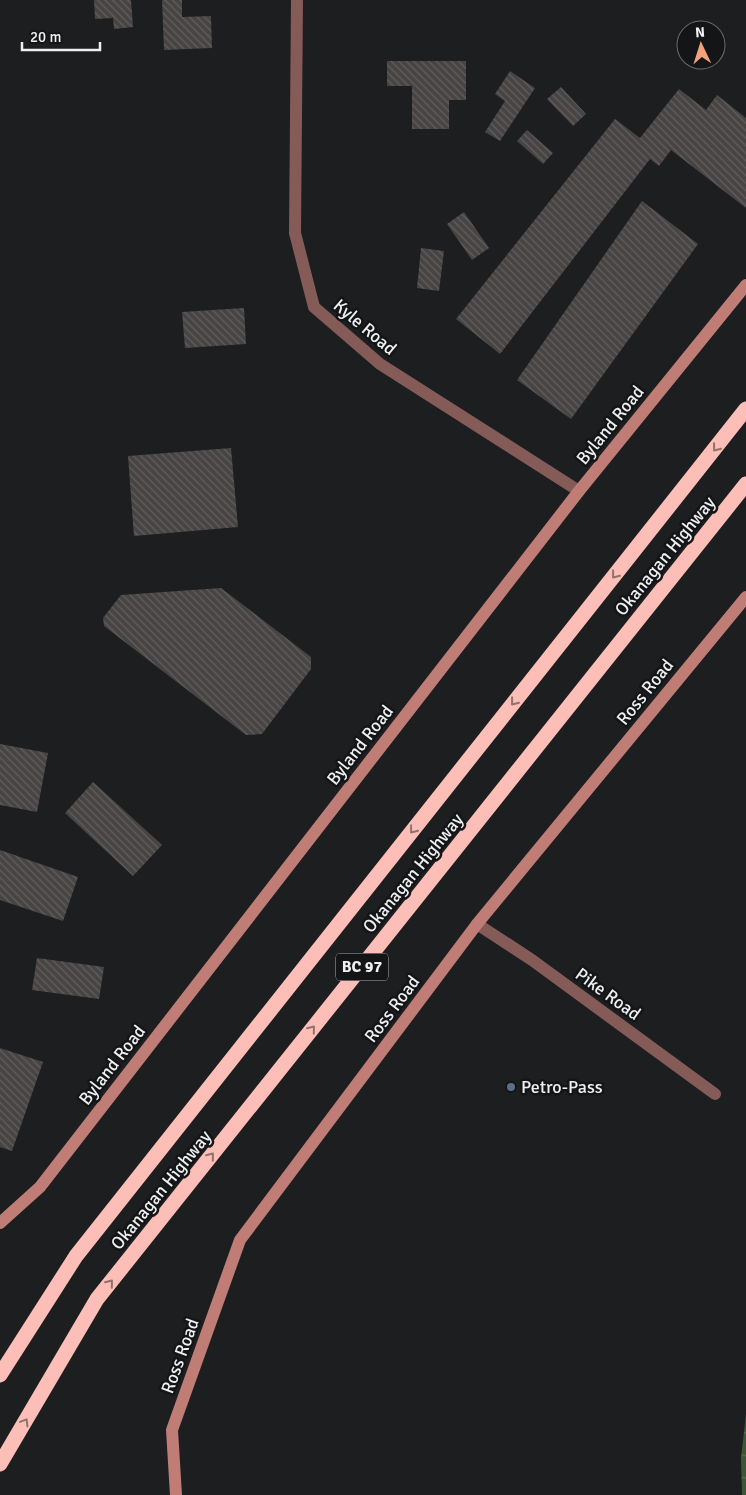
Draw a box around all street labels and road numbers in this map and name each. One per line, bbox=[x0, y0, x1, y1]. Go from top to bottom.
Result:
street label: Kyle Road bbox=[329, 294, 401, 360]
street label: Byland Road bbox=[571, 381, 649, 469]
street label: Okanagan Highway bbox=[610, 491, 720, 620]
street label: Ross Road bbox=[612, 655, 678, 729]
street label: Byland Road bbox=[322, 701, 398, 789]
street label: Okanagan Highway bbox=[358, 808, 468, 937]
road number: BC 97 bbox=[336, 954, 388, 980]
street label: Pike Road bbox=[571, 963, 645, 1025]
street label: Ross Road bbox=[360, 971, 424, 1047]
street label: Byland Road bbox=[74, 1021, 150, 1109]
street label: Okanagan Highway bbox=[106, 1125, 216, 1254]
street label: Ross Road bbox=[156, 1316, 204, 1396]

